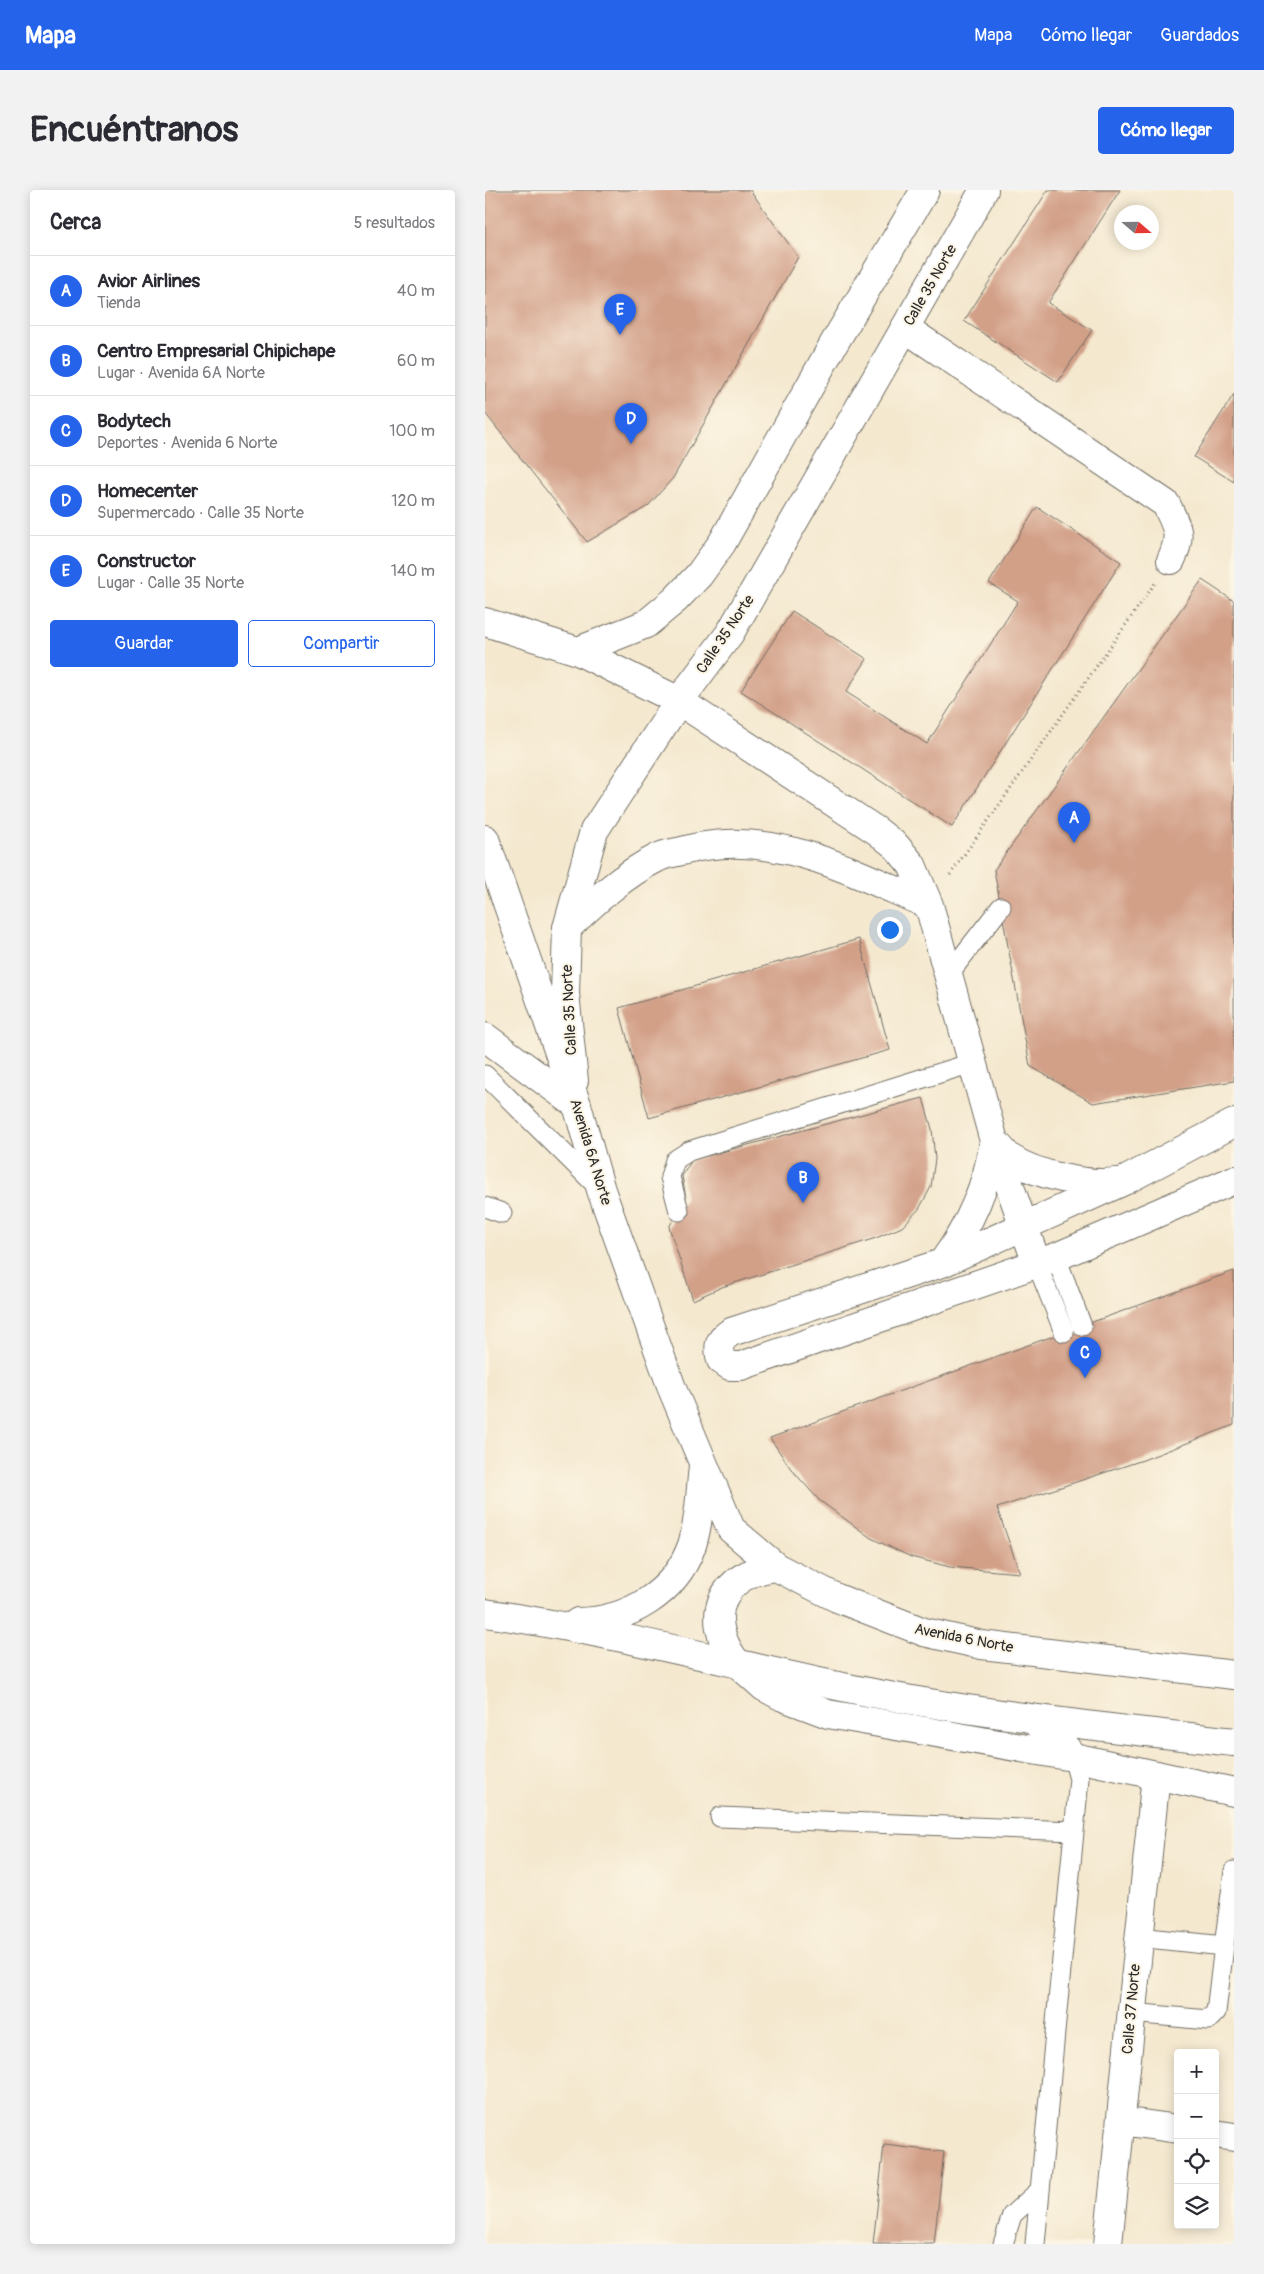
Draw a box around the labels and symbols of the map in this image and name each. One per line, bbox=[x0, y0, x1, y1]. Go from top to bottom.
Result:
north arrow bbox=[1114, 205, 1159, 250]
street label: Calle 35 Norte bbox=[900, 241, 962, 329]
pin: E bbox=[604, 294, 636, 335]
pin: D bbox=[615, 403, 647, 444]
street label: Calle 35 Norte bbox=[692, 591, 759, 677]
pin: A bbox=[1058, 802, 1090, 843]
your location bbox=[877, 917, 903, 943]
street label: Calle 35 Norte bbox=[558, 964, 581, 1056]
street label: Avenida 6A Norte bbox=[565, 1097, 616, 1208]
pin: B bbox=[787, 1162, 819, 1203]
pin: C bbox=[1069, 1337, 1101, 1378]
street label: Avenida 6 Norte bbox=[913, 1620, 1016, 1658]
street label: Calle 37 Norte bbox=[1118, 1963, 1145, 2055]

